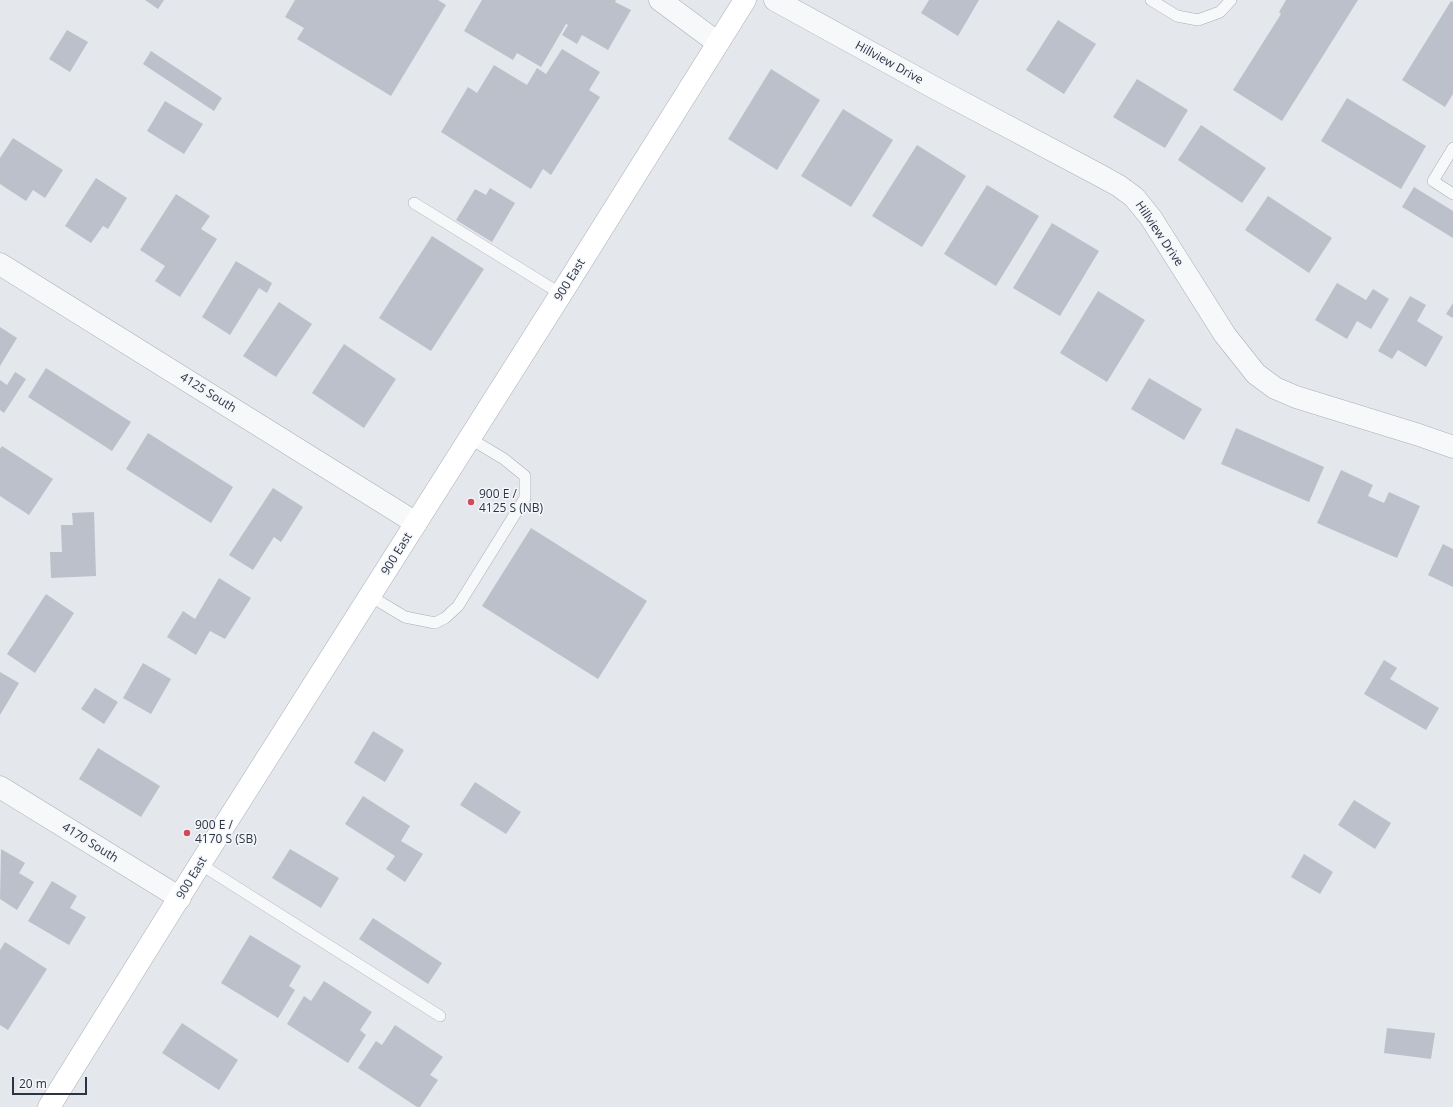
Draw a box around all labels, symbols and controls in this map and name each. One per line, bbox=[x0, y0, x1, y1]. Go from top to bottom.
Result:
street label: Hillview Drive bbox=[852, 38, 926, 88]
street label: Hillview Drive bbox=[1132, 199, 1186, 269]
street label: 900 East bbox=[551, 256, 589, 304]
street label: 4125 South bbox=[177, 370, 239, 416]
place label: 900 E / 4125 S (NB) bbox=[479, 488, 543, 516]
marker: 900 E / 4125 S (NB) bbox=[466, 497, 476, 507]
street label: 900 East bbox=[378, 530, 416, 578]
place label: 900 E / 4170 S (SB) bbox=[195, 819, 257, 847]
street label: 4170 South bbox=[59, 820, 121, 866]
marker: 900 E / 4170 S (SB) bbox=[182, 828, 192, 838]
street label: 900 East bbox=[174, 854, 210, 902]
scale bar bbox=[14, 1069, 89, 1095]
text: 20 m bbox=[19, 1075, 47, 1092]

